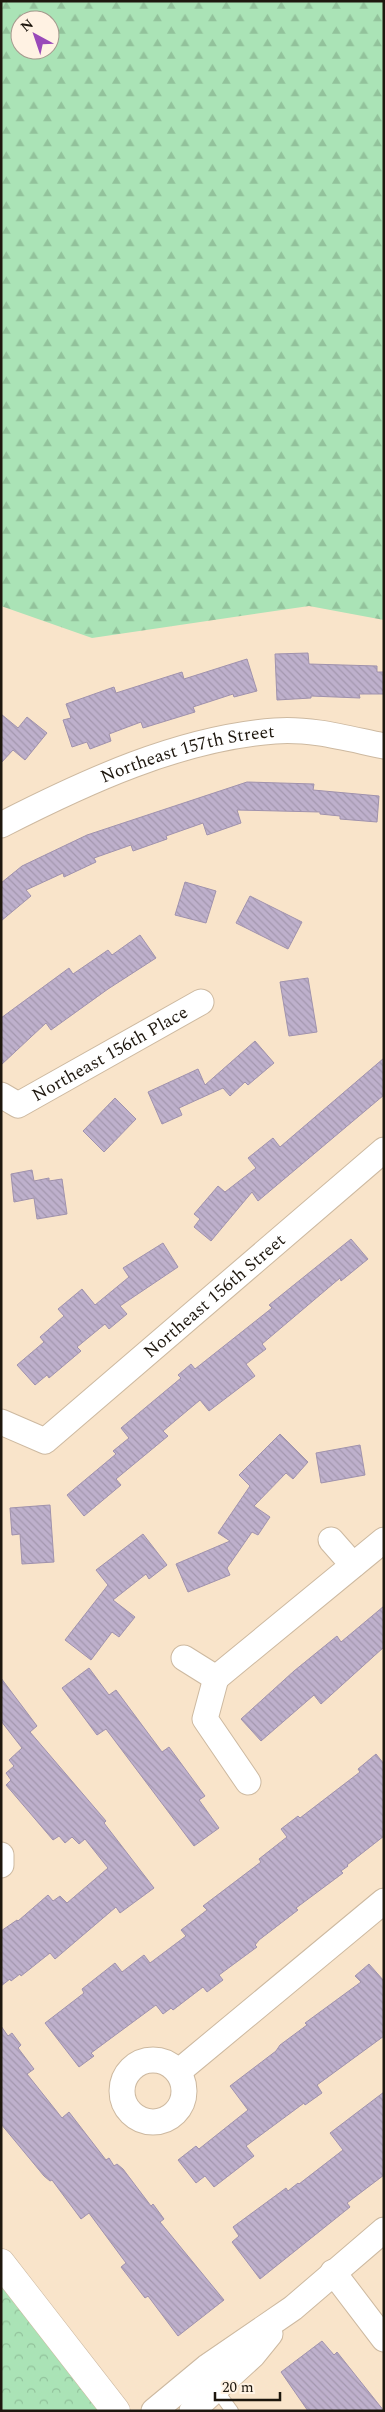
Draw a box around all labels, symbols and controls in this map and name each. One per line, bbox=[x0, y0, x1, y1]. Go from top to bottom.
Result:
north arrow bbox=[10, 10, 60, 60]
text: N bbox=[16, 14, 38, 37]
street label: Northeast 157th Street bbox=[96, 718, 275, 790]
street label: Northeast 156th Place bbox=[27, 999, 193, 1108]
street label: Northeast 156th Street bbox=[137, 1227, 291, 1365]
scale bar bbox=[215, 2370, 280, 2402]
text: 20 m bbox=[222, 2376, 254, 2399]

